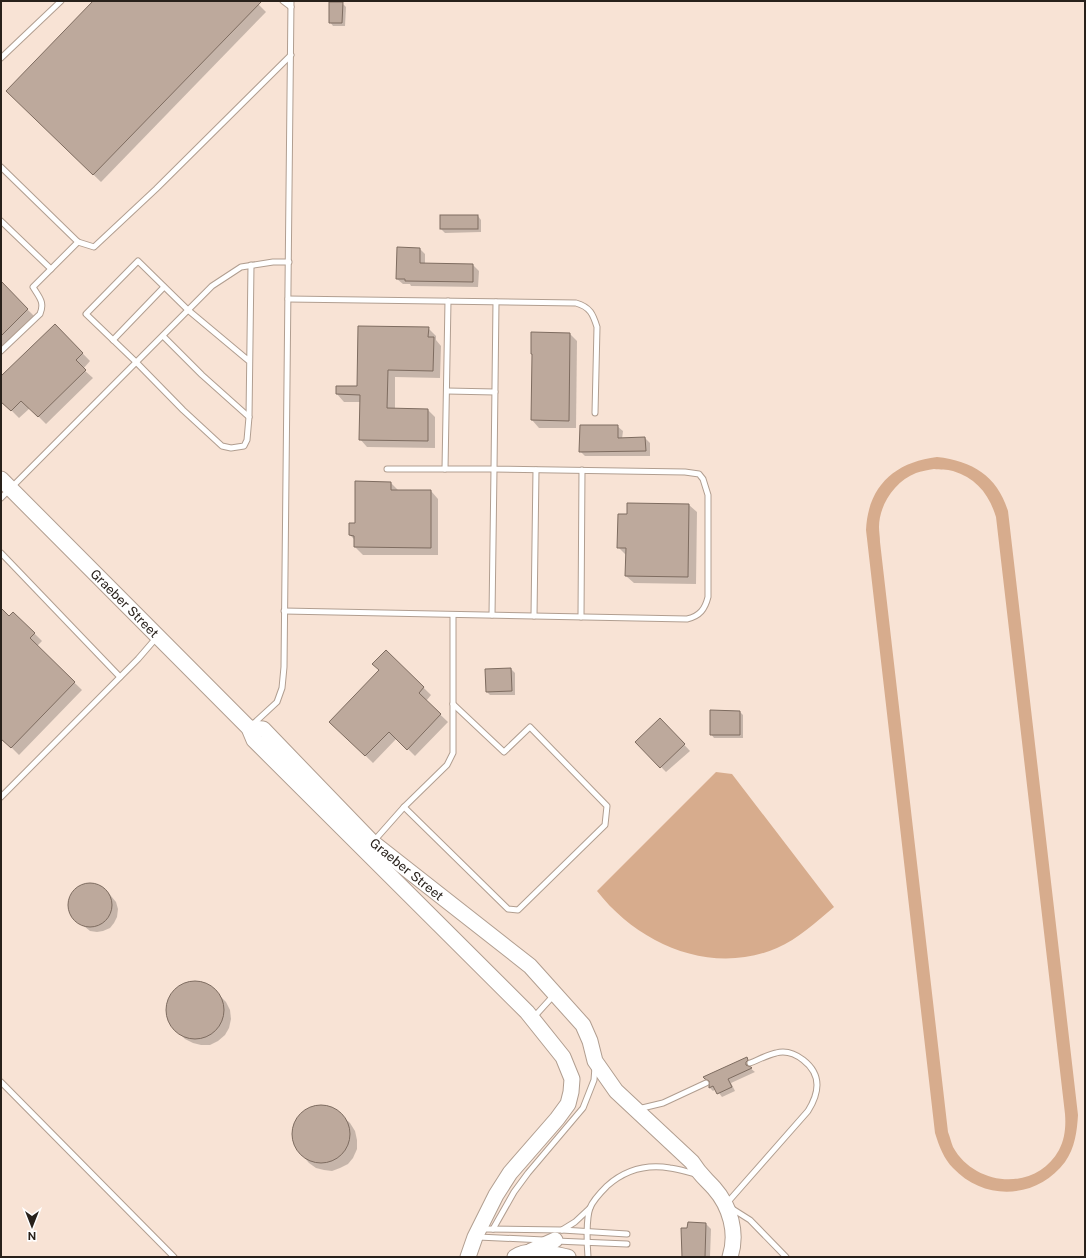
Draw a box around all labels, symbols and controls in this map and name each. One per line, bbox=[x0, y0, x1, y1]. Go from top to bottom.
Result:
street label: Graeber Street bbox=[87, 566, 162, 641]
street label: Graeber Street bbox=[367, 835, 446, 904]
north arrow bbox=[12, 1206, 52, 1246]
text: N bbox=[28, 1230, 36, 1242]

